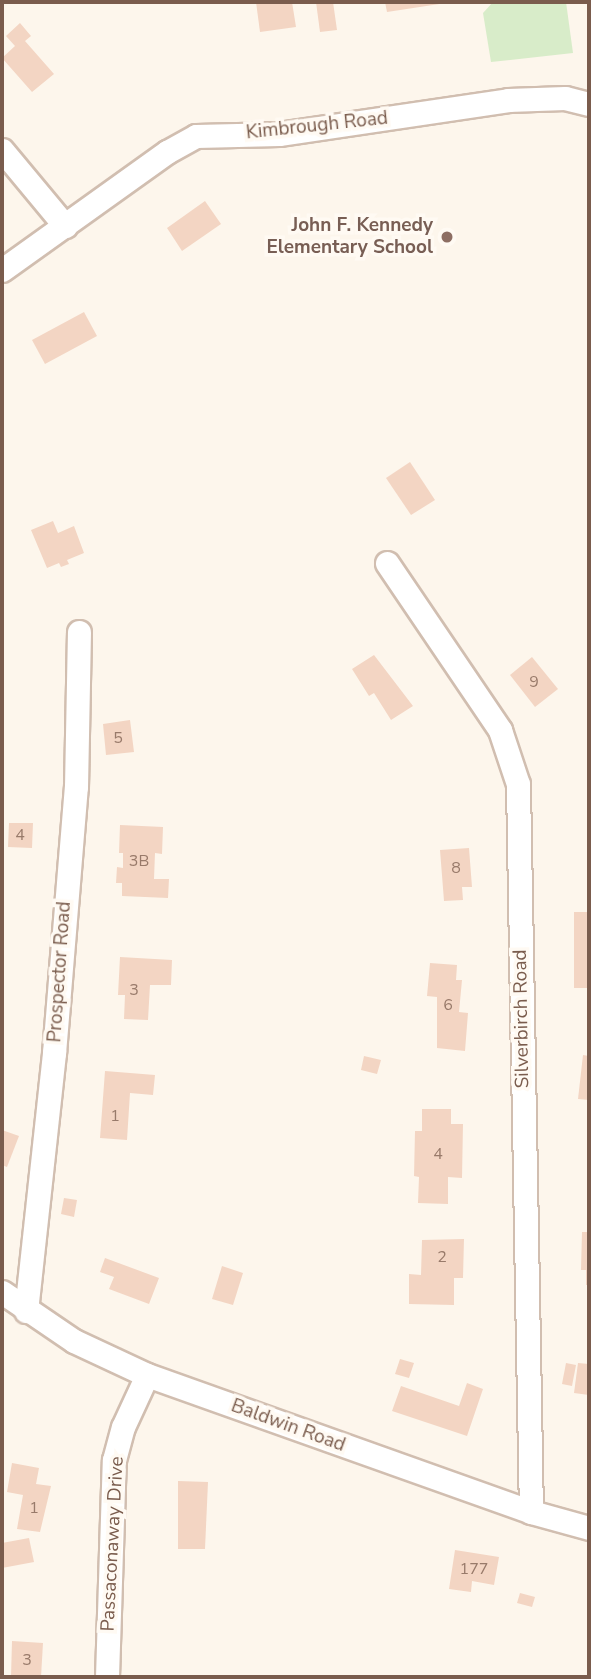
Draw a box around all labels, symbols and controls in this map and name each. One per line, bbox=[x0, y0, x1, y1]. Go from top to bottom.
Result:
street label: Kimbrough Road bbox=[245, 107, 389, 145]
place label: John F. Kennedy Elementary School bbox=[266, 215, 433, 259]
marker: John F. Kennedy Elementary School bbox=[439, 229, 455, 245]
house number: 9 bbox=[529, 672, 539, 692]
house number: 5 bbox=[113, 728, 123, 748]
house number: 4 bbox=[15, 825, 25, 845]
house number: 3B bbox=[129, 851, 149, 871]
house number: 8 bbox=[451, 858, 461, 878]
street label: Prospector Road bbox=[44, 901, 76, 1043]
street label: Silverbirch Road bbox=[509, 949, 535, 1089]
house number: 3 bbox=[129, 980, 139, 1000]
house number: 6 bbox=[443, 995, 453, 1015]
house number: 1 bbox=[110, 1106, 120, 1126]
house number: 4 bbox=[433, 1144, 443, 1164]
house number: 2 bbox=[437, 1247, 447, 1267]
street label: Baldwin Road bbox=[228, 1395, 348, 1457]
street label: Passaconaway Drive bbox=[97, 1456, 129, 1632]
house number: 1 bbox=[29, 1498, 39, 1518]
house number: 177 bbox=[460, 1559, 488, 1579]
house number: 3 bbox=[22, 1650, 32, 1670]

